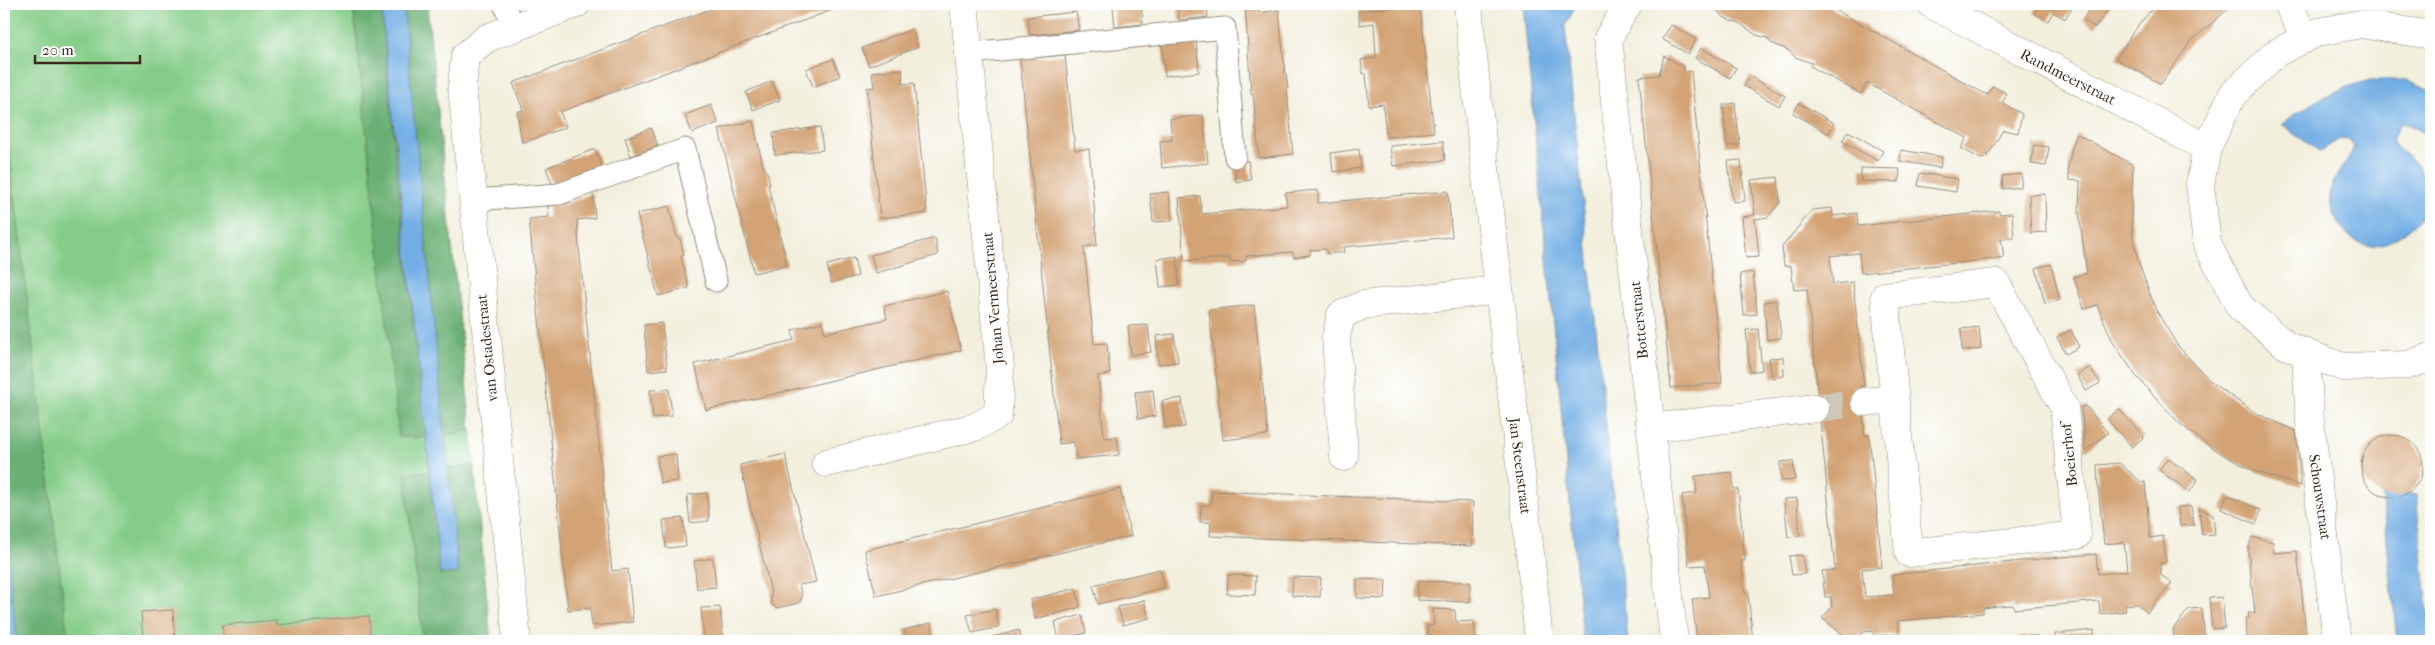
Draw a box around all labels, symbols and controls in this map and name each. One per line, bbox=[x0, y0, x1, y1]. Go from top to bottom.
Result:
scale bar bbox=[35, 32, 140, 64]
text: 20 m bbox=[42, 41, 74, 59]
street label: Randmeerstraat bbox=[2017, 45, 2119, 109]
street label: Johan Vermeerstraat bbox=[978, 230, 1008, 366]
street label: Botterstraat bbox=[1626, 279, 1652, 360]
street label: van Ostadestraat bbox=[472, 293, 502, 403]
street label: Jan Steenstraat bbox=[1505, 416, 1535, 516]
street label: Boeierhof bbox=[2056, 419, 2081, 488]
street label: Schouwstraat bbox=[2305, 453, 2335, 542]

